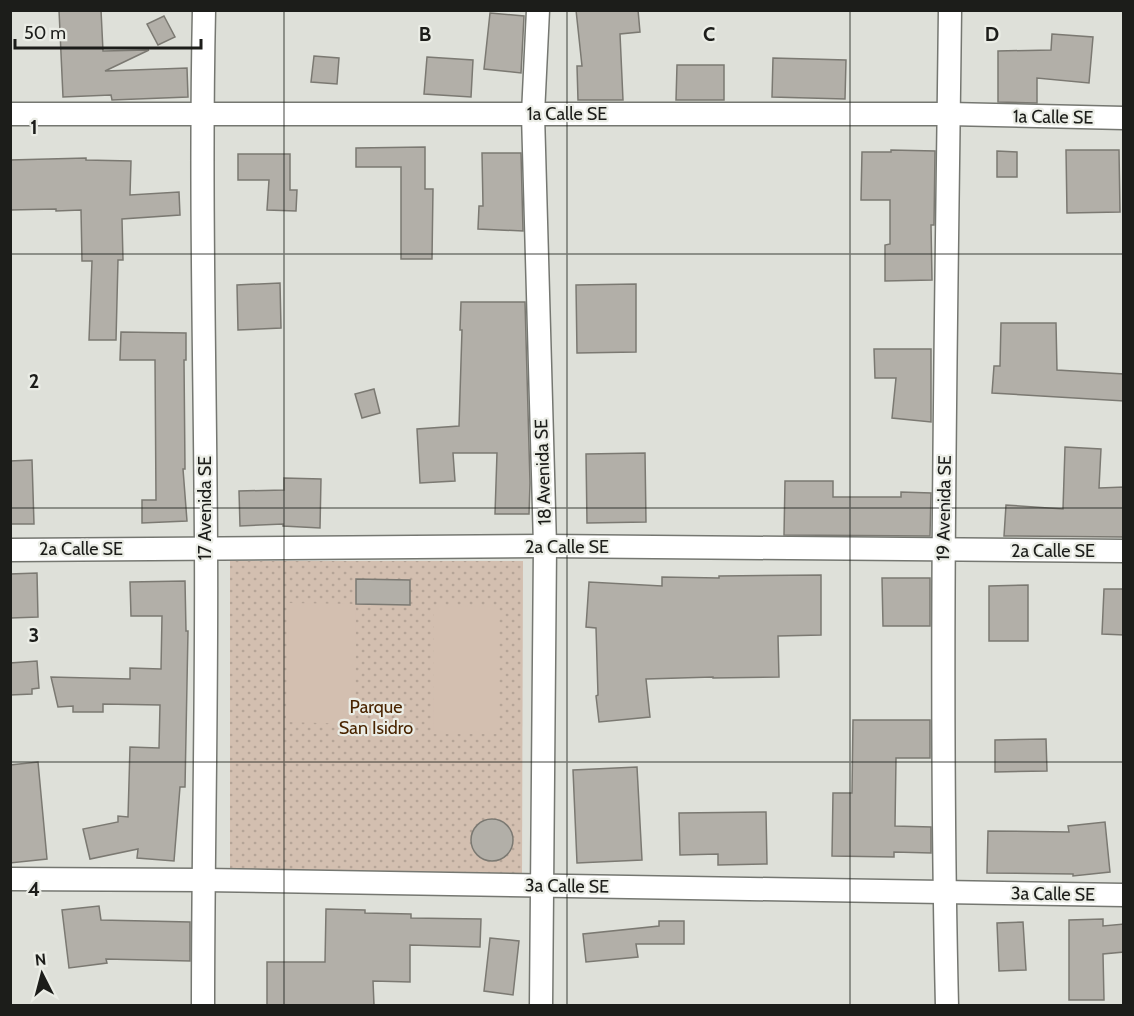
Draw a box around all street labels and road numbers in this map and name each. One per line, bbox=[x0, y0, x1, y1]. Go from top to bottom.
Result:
street label: 1a Calle SE bbox=[527, 103, 607, 125]
street label: 1a Calle SE bbox=[1013, 105, 1093, 129]
street label: 18 Avenida SE bbox=[530, 419, 556, 525]
street label: 19 Avenida SE bbox=[932, 455, 956, 561]
street label: 17 Avenida SE bbox=[194, 456, 216, 560]
street label: 2a Calle SE bbox=[525, 536, 609, 558]
street label: 2a Calle SE bbox=[39, 538, 123, 560]
street label: 2a Calle SE bbox=[1011, 540, 1095, 562]
street label: 3a Calle SE bbox=[525, 874, 609, 898]
street label: 3a Calle SE bbox=[1011, 882, 1095, 906]

